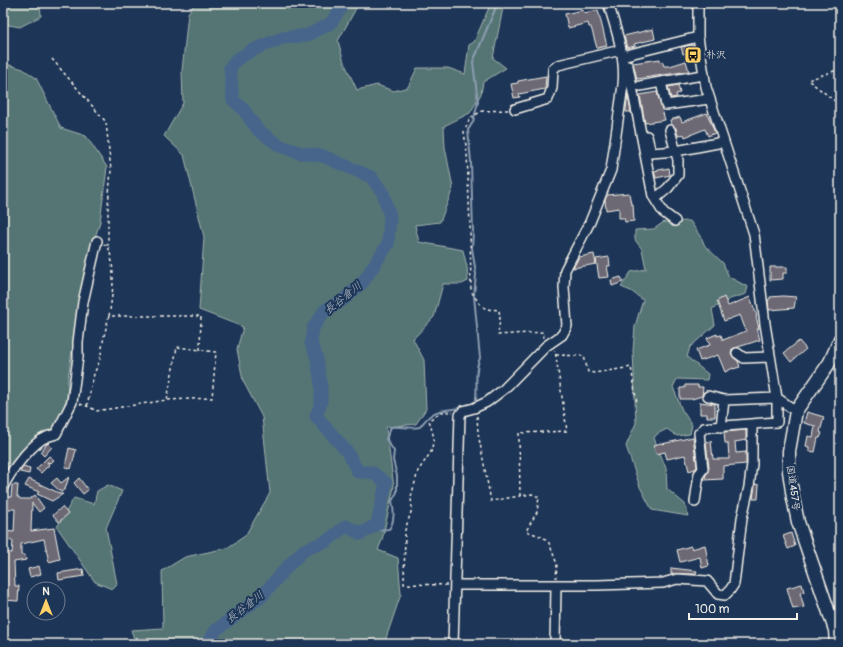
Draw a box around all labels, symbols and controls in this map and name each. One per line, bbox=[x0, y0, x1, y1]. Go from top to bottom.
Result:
bus stop icon: 朴沢 bbox=[683, 45, 703, 65]
place label: 朴沢 bbox=[706, 49, 726, 61]
water label: 長谷倉川 bbox=[322, 279, 364, 317]
street label: 国道457号 bbox=[784, 464, 802, 512]
north arrow bbox=[26, 581, 66, 621]
text: N bbox=[42, 585, 50, 598]
water label: 長谷倉川 bbox=[224, 588, 266, 626]
scale bar bbox=[689, 595, 797, 621]
text: 100 m bbox=[695, 602, 730, 617]

